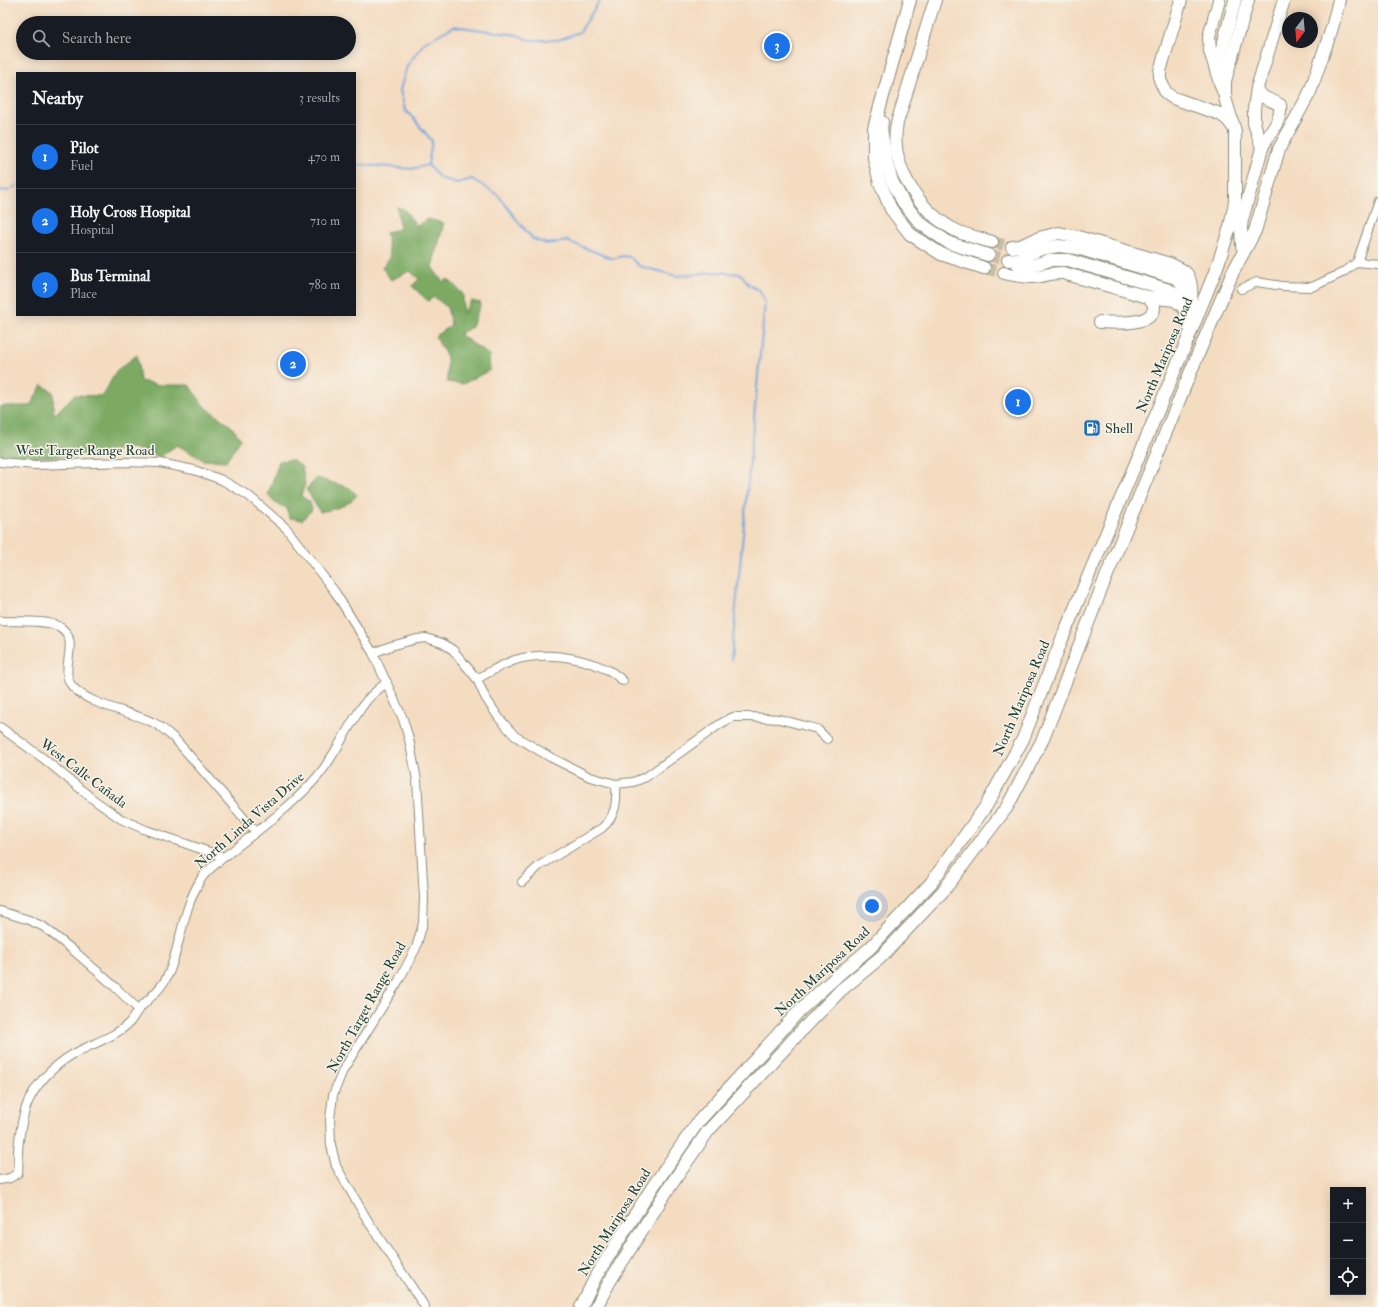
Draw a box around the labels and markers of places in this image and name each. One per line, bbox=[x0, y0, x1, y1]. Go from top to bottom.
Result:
pin: 3 bbox=[764, 31, 790, 61]
pin: 2 bbox=[280, 349, 306, 379]
pin: 1 bbox=[1005, 387, 1031, 417]
fuel station icon: Shell bbox=[1082, 418, 1102, 438]
place label: Shell bbox=[1105, 420, 1134, 437]

